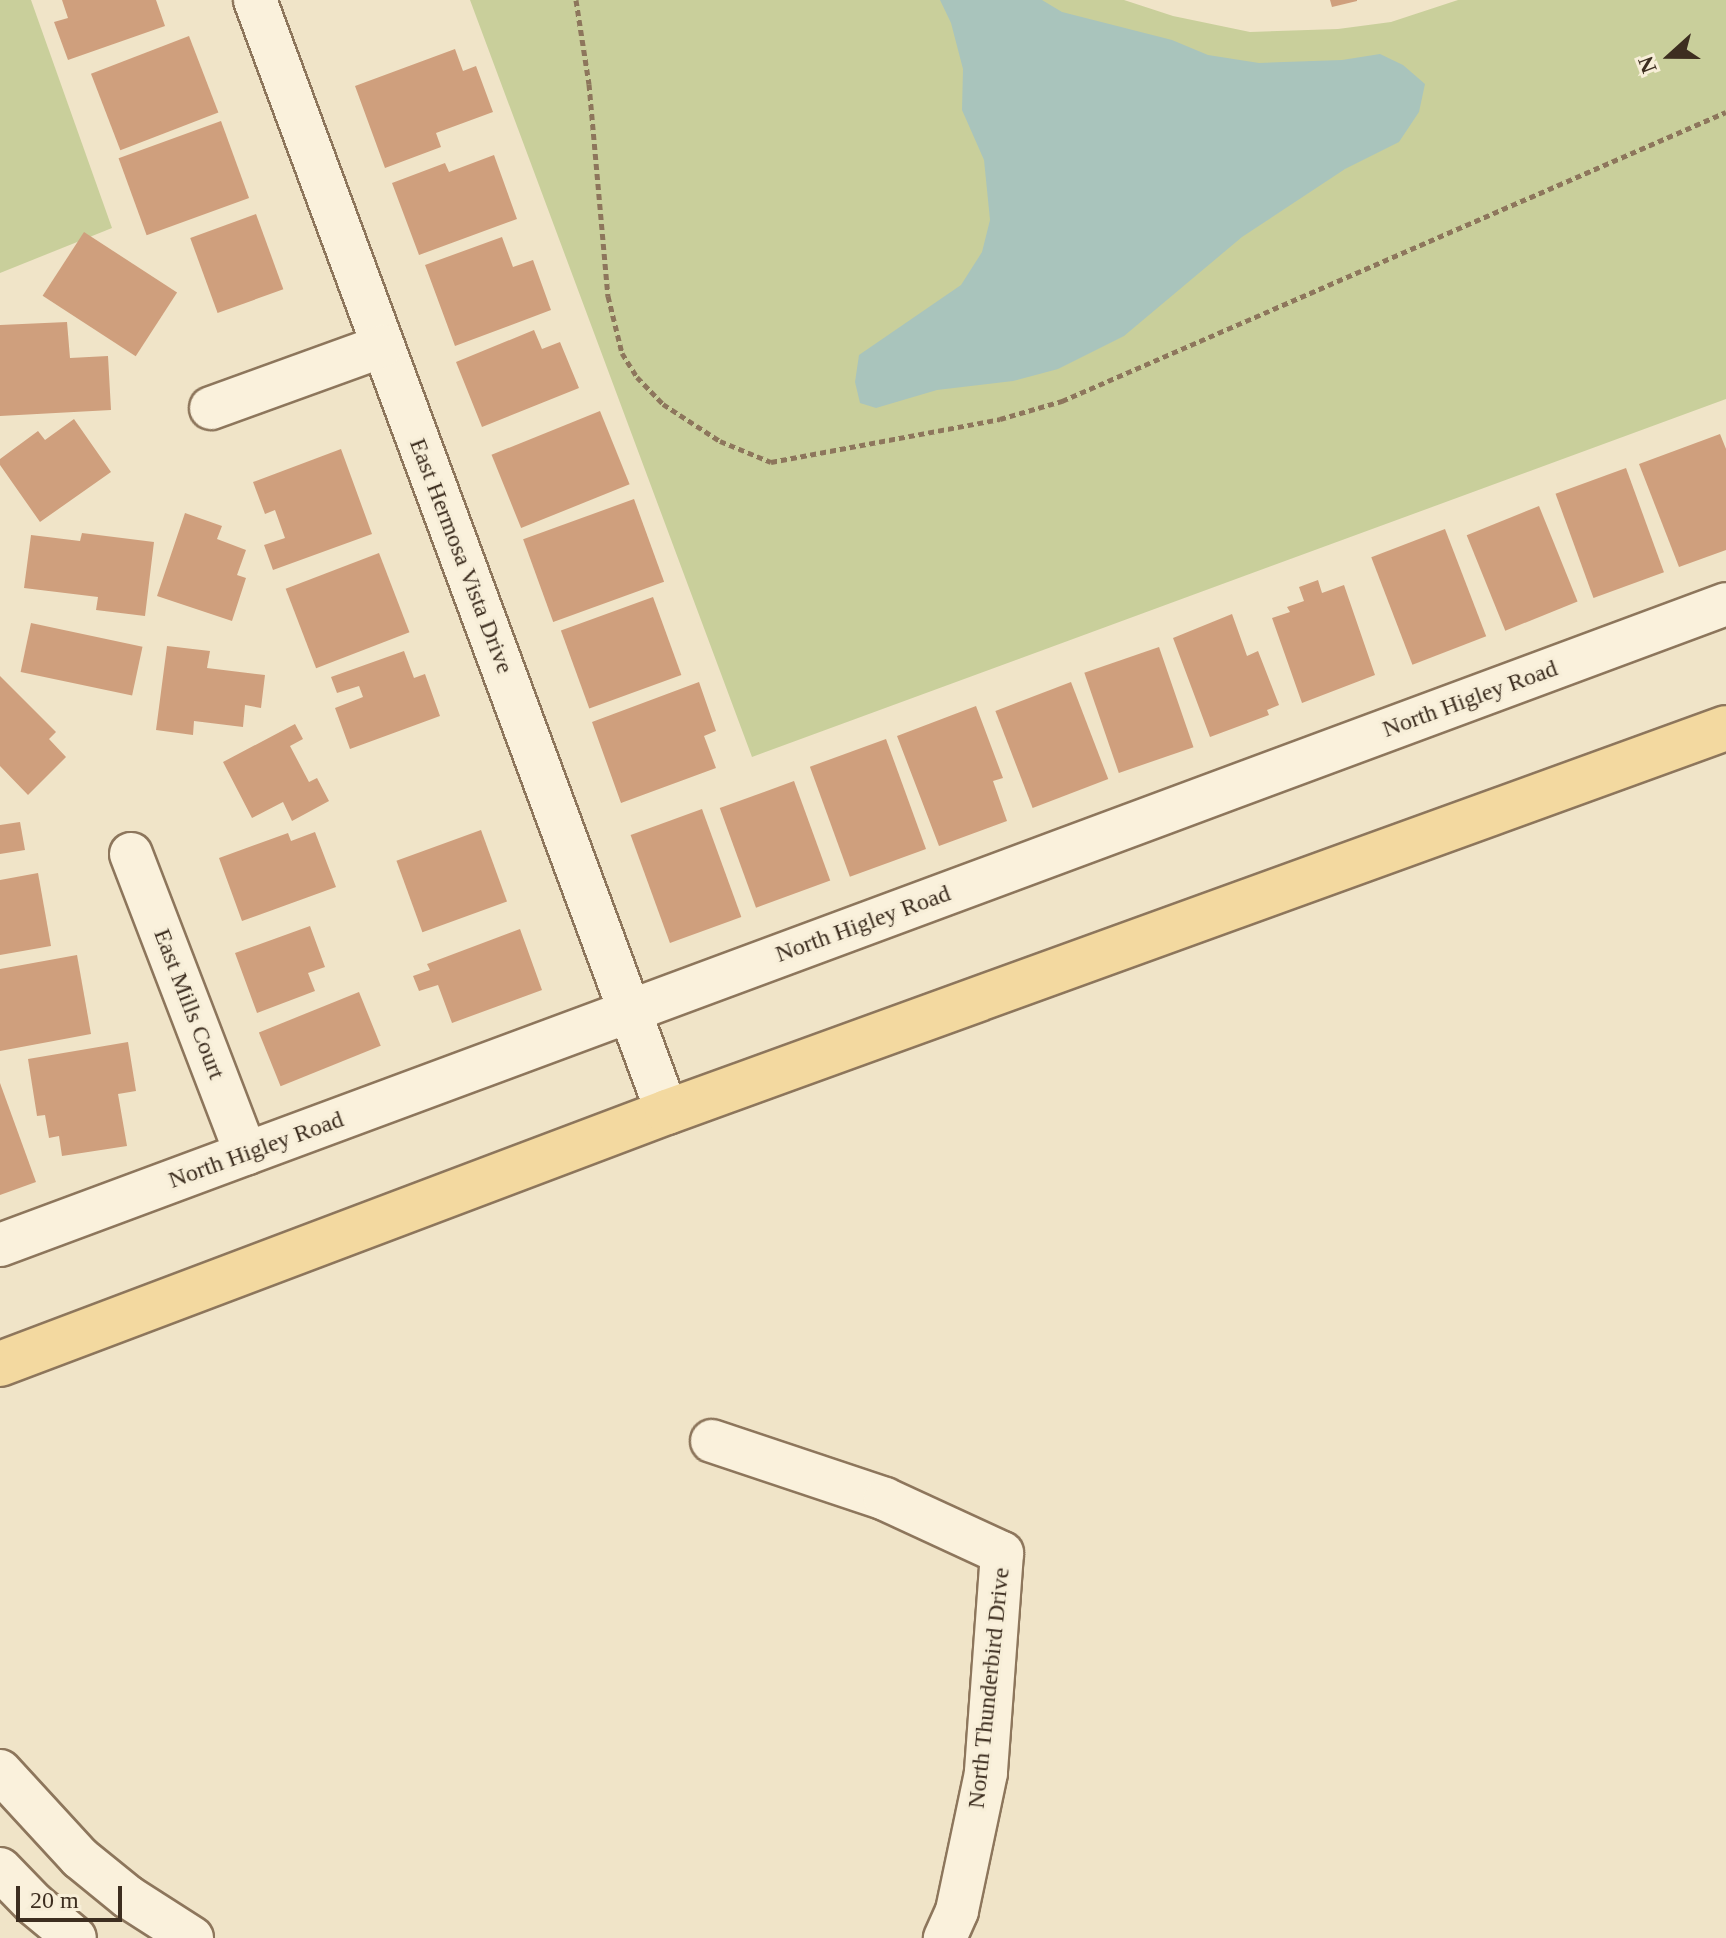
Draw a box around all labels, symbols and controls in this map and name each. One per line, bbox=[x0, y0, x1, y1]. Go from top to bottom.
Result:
north arrow bbox=[1630, 16, 1710, 96]
text: N bbox=[1633, 53, 1662, 77]
street label: East Hermosa Vista Drive bbox=[403, 434, 519, 678]
street label: North Higley Road bbox=[1379, 654, 1561, 744]
street label: North Higley Road bbox=[772, 879, 954, 969]
street label: East Mills Court bbox=[147, 925, 231, 1083]
street label: North Higley Road bbox=[165, 1105, 347, 1195]
street label: North Thunderbird Drive bbox=[962, 1566, 1016, 1810]
scale bar bbox=[20, 1870, 126, 1920]
text: 20 m bbox=[30, 1887, 79, 1913]

